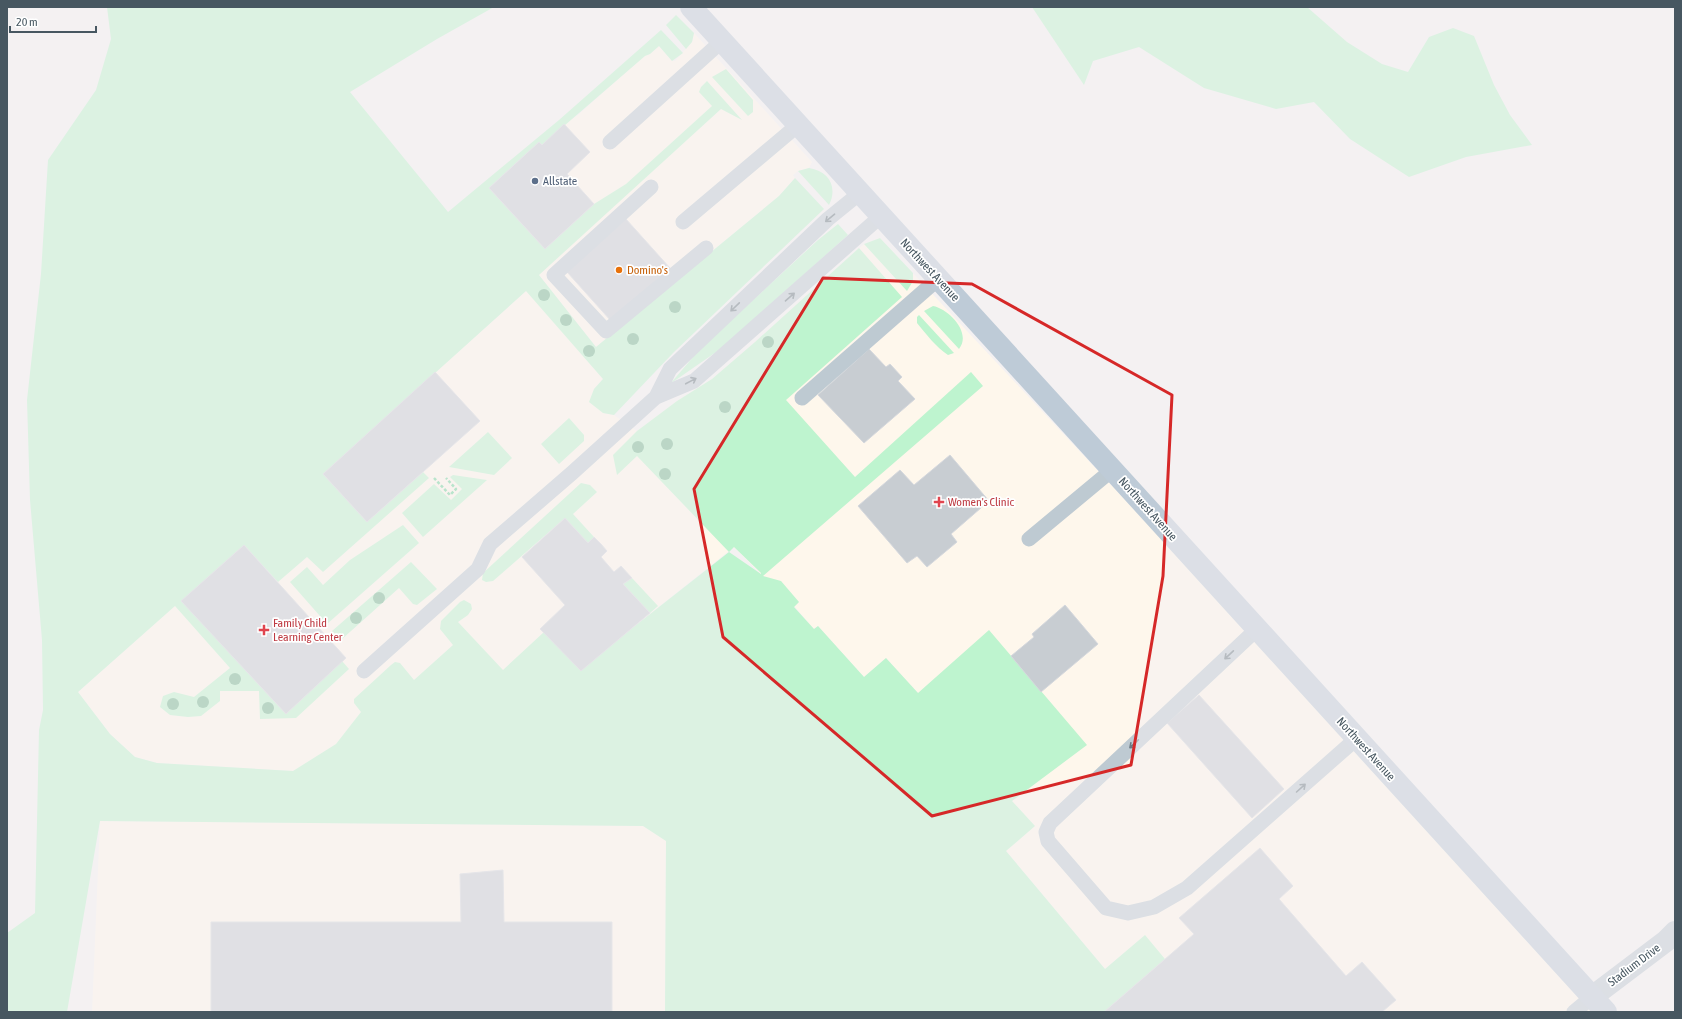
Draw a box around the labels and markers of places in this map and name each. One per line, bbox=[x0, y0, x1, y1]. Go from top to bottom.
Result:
place label: Allstate bbox=[543, 174, 577, 188]
marker: Allstate bbox=[530, 176, 540, 186]
place label: Domino's bbox=[627, 263, 668, 277]
marker: Domino's bbox=[614, 265, 624, 275]
place label: Women's Clinic bbox=[948, 495, 1014, 509]
marker: Women's Clinic bbox=[933, 496, 945, 508]
place label: Family Child Learning Center bbox=[273, 616, 343, 644]
marker: Family Child Learning Center bbox=[258, 624, 270, 636]

